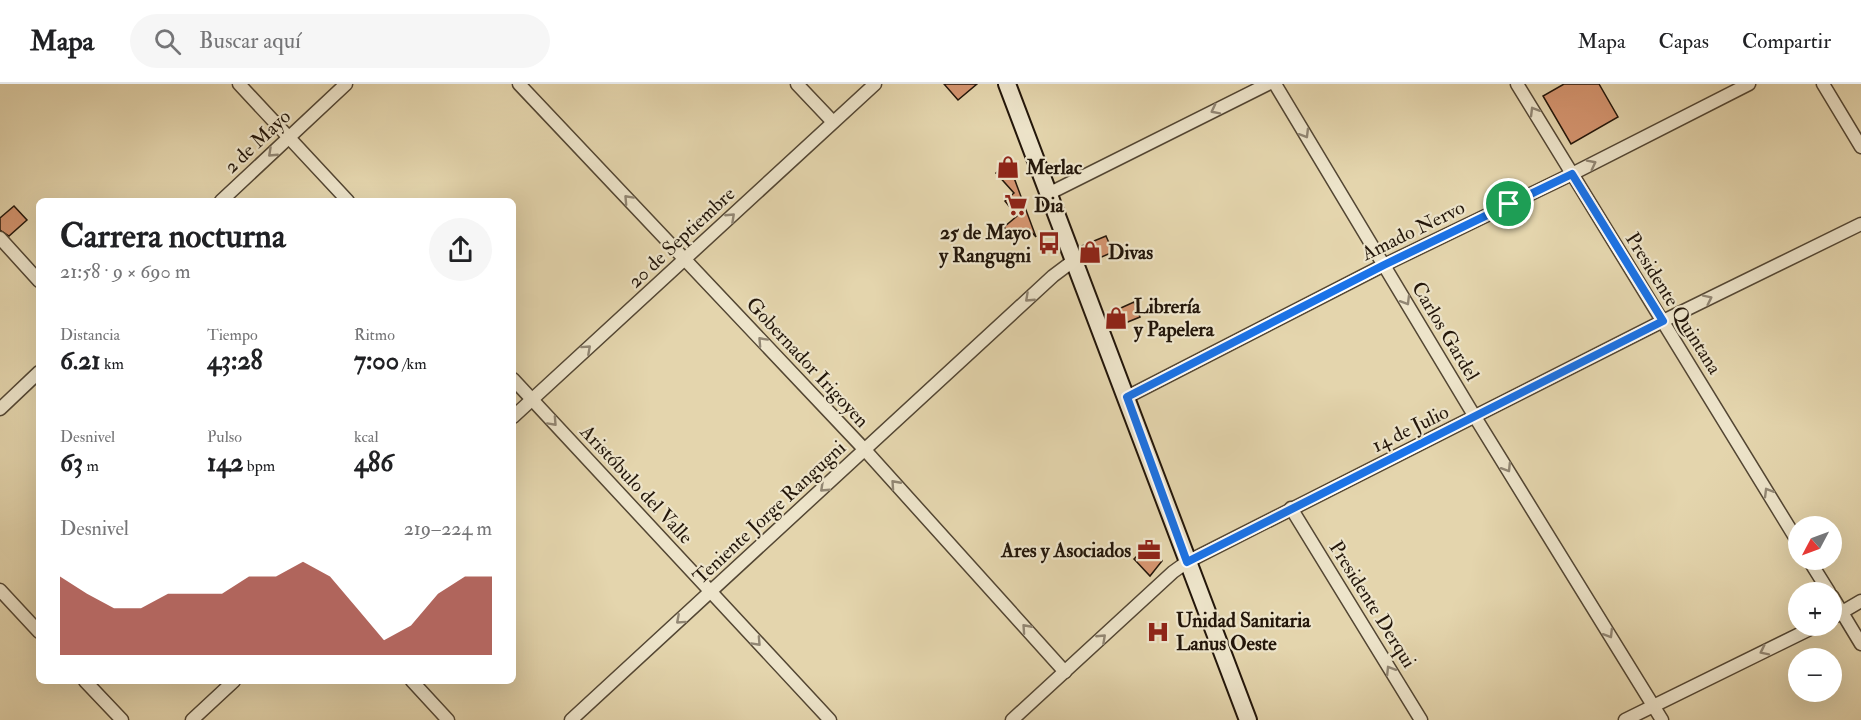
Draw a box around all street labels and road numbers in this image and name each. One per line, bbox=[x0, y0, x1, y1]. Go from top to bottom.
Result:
street label: 2 de Mayo bbox=[219, 104, 296, 179]
street label: 20 de Septiembre bbox=[622, 181, 741, 294]
street label: Amado Nervo bbox=[1357, 195, 1469, 267]
street label: Presidente Quintana bbox=[1620, 228, 1728, 380]
street label: Carlos Gardel bbox=[1406, 277, 1485, 386]
street label: Gobernador Irigoyen bbox=[741, 292, 875, 433]
street label: 14 de Julio bbox=[1368, 399, 1453, 458]
street label: Aristóbulo del Valle bbox=[574, 419, 698, 549]
street label: Teniente Jorge Rangugni bbox=[688, 435, 851, 590]
street label: Presidente Derqui bbox=[1324, 536, 1422, 672]

